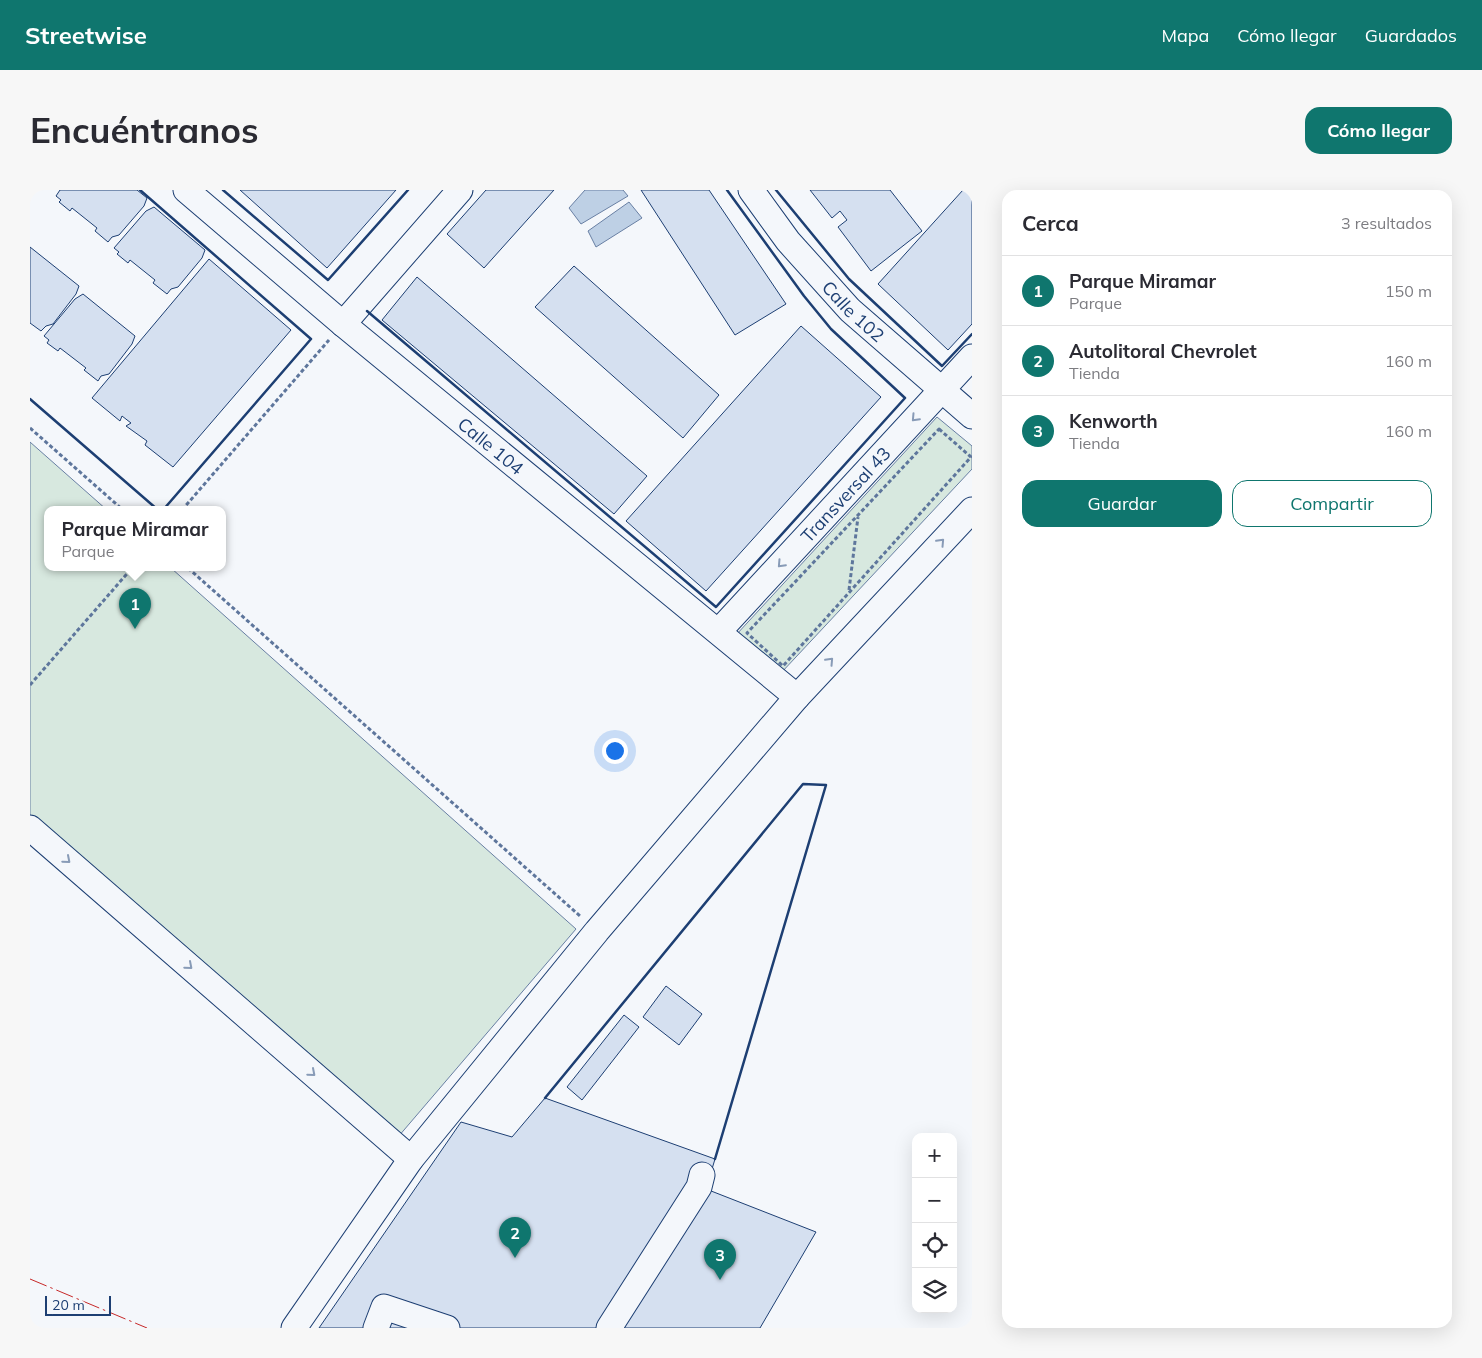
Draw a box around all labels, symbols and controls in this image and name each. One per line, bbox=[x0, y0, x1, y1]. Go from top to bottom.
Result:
text: Streetwise bbox=[25, 20, 147, 50]
text: Mapa bbox=[1161, 24, 1209, 47]
text: Cómo llegar bbox=[1237, 24, 1337, 47]
text: Guardados bbox=[1365, 24, 1457, 47]
button: Cómo llegar bbox=[1305, 107, 1452, 154]
text: Encuéntranos bbox=[30, 108, 259, 152]
text: Cerca bbox=[1022, 210, 1079, 236]
text: 3 resultados bbox=[1341, 213, 1432, 233]
text: Parque Miramar bbox=[1069, 269, 1216, 293]
street label: Calle 102 bbox=[817, 276, 890, 347]
text: 1 bbox=[1033, 281, 1043, 301]
text: 150 m bbox=[1385, 281, 1432, 301]
text: Parque bbox=[1069, 293, 1122, 313]
text: Autolitoral Chevrolet bbox=[1069, 339, 1257, 363]
text: 2 bbox=[1033, 351, 1043, 371]
text: 160 m bbox=[1385, 351, 1432, 371]
text: Tienda bbox=[1069, 363, 1120, 383]
text: Kenworth bbox=[1069, 409, 1158, 433]
street label: Calle 104 bbox=[453, 412, 529, 480]
one-way arrow bbox=[912, 413, 921, 422]
text: 3 bbox=[1033, 421, 1043, 441]
text: 160 m bbox=[1385, 421, 1432, 441]
text: Tienda bbox=[1069, 433, 1120, 453]
street label: Transversal 43 bbox=[795, 442, 895, 547]
button: Guardar bbox=[1022, 480, 1222, 527]
button: Compartir bbox=[1232, 480, 1432, 527]
popup bbox=[44, 506, 226, 571]
text: Parque Miramar bbox=[61, 517, 209, 541]
one-way arrow bbox=[935, 539, 944, 548]
text: Parque bbox=[61, 541, 114, 561]
one-way arrow bbox=[778, 558, 787, 567]
pin: 1 bbox=[119, 588, 151, 629]
one-way arrow bbox=[824, 658, 833, 667]
your location bbox=[602, 738, 628, 764]
one-way arrow bbox=[61, 854, 70, 863]
one-way arrow bbox=[184, 961, 193, 970]
one-way arrow bbox=[307, 1067, 316, 1076]
map controls bbox=[912, 1133, 957, 1313]
button: + bbox=[912, 1133, 957, 1178]
button: − bbox=[912, 1178, 957, 1223]
pin: 2 bbox=[499, 1217, 531, 1258]
button: locate bbox=[912, 1223, 957, 1268]
pin: 3 bbox=[704, 1239, 736, 1280]
button: layers bbox=[912, 1268, 957, 1313]
scale bar bbox=[45, 1293, 111, 1316]
text: 20 m bbox=[52, 1296, 85, 1314]

